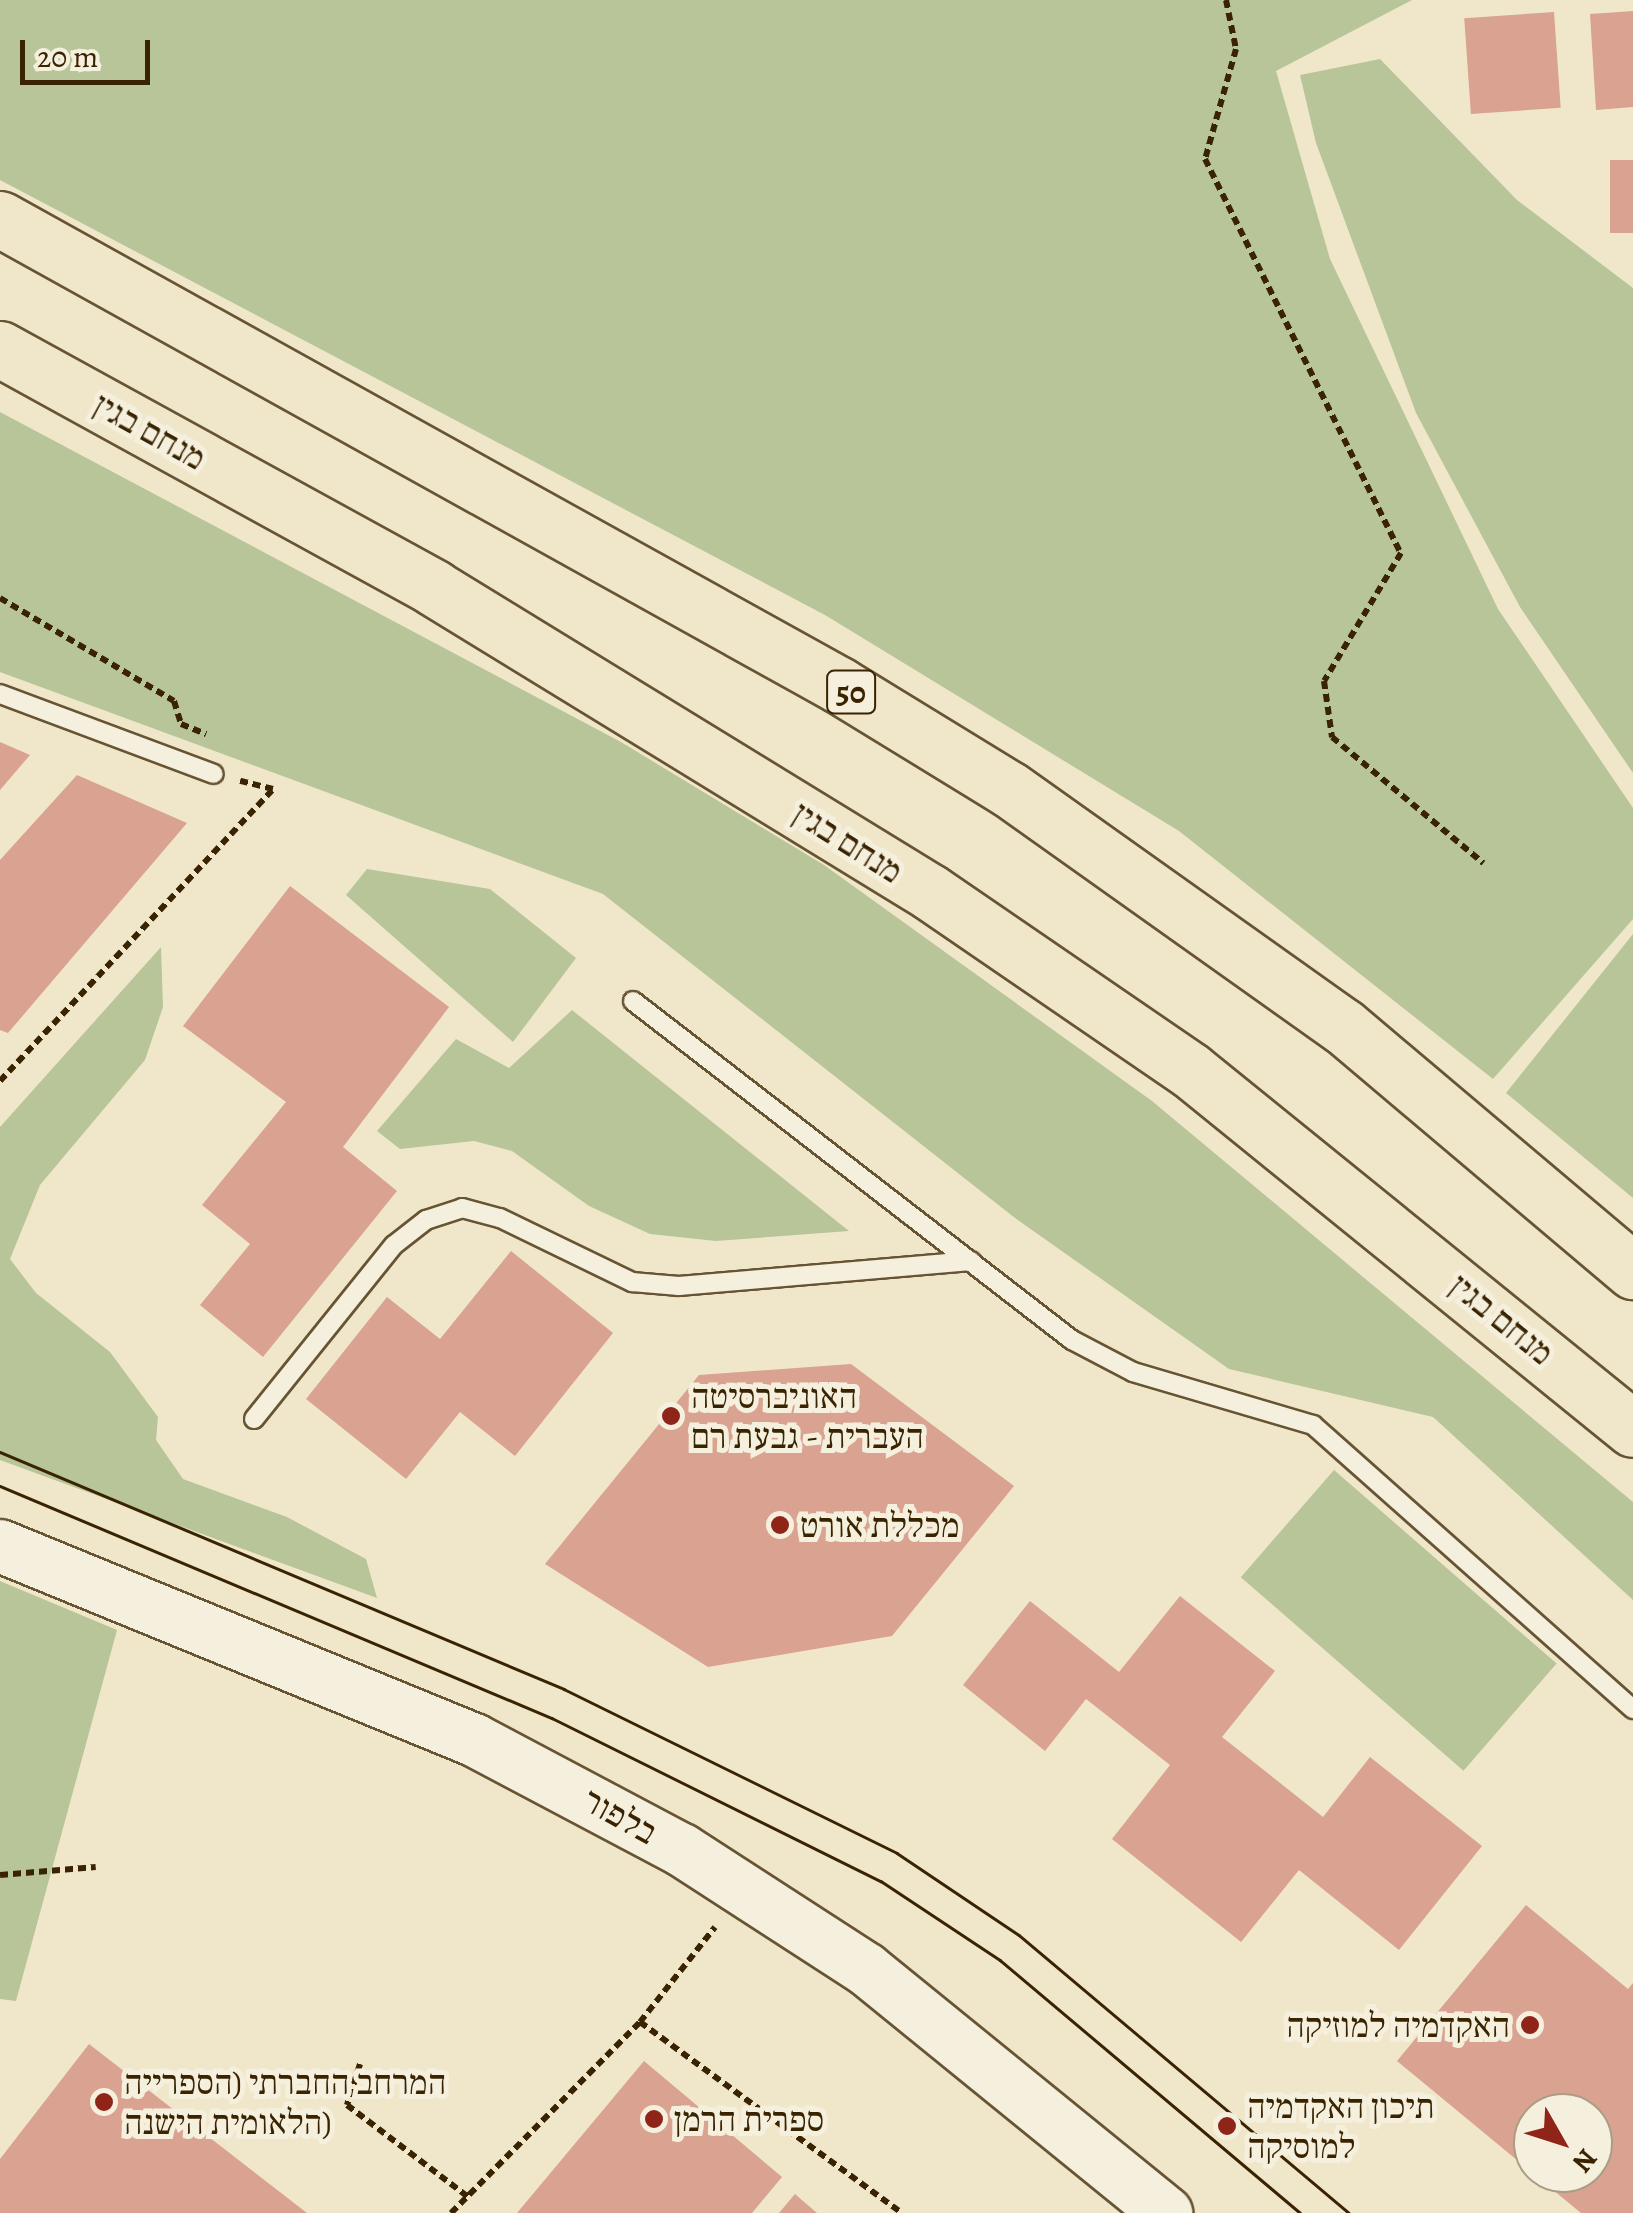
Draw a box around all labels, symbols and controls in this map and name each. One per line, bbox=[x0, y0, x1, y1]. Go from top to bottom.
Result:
scale bar bbox=[25, 20, 155, 82]
text: 20 m bbox=[37, 37, 98, 77]
street label: מנחם בגין bbox=[87, 383, 213, 479]
road number: 50 bbox=[826, 665, 876, 719]
street label: מנחם בגין bbox=[785, 792, 911, 892]
street label: מנחם בגין bbox=[1442, 1264, 1562, 1374]
place label: האוניברסיטה העברית - גבעת רם bbox=[691, 1375, 924, 1457]
marker: האוניברסיטה העברית - גבעת רם bbox=[660, 1405, 682, 1427]
place label: מכללת אורט bbox=[800, 1504, 959, 1546]
marker: מכללת אורט bbox=[769, 1514, 791, 1536]
street label: בלפור bbox=[576, 1779, 664, 1853]
place label: האקדמיה למוזיקה bbox=[1286, 2004, 1510, 2046]
marker: האקדמיה למוזיקה bbox=[1519, 2014, 1541, 2036]
place label: המרחב החברתי (הספרייה הלאומית הישנה) bbox=[124, 2061, 446, 2143]
place label: תיכון האקדמיה למוסיקה bbox=[1247, 2085, 1435, 2167]
marker: המרחב החברתי (הספרייה הלאומית הישנה) bbox=[93, 2091, 115, 2113]
north arrow bbox=[1513, 2093, 1613, 2193]
place label: ספרית הרמן bbox=[674, 2098, 824, 2140]
marker: ספרית הרמן bbox=[643, 2108, 665, 2130]
marker: תיכון האקדמיה למוסיקה bbox=[1216, 2115, 1238, 2137]
text: N bbox=[1564, 2141, 1606, 2180]

